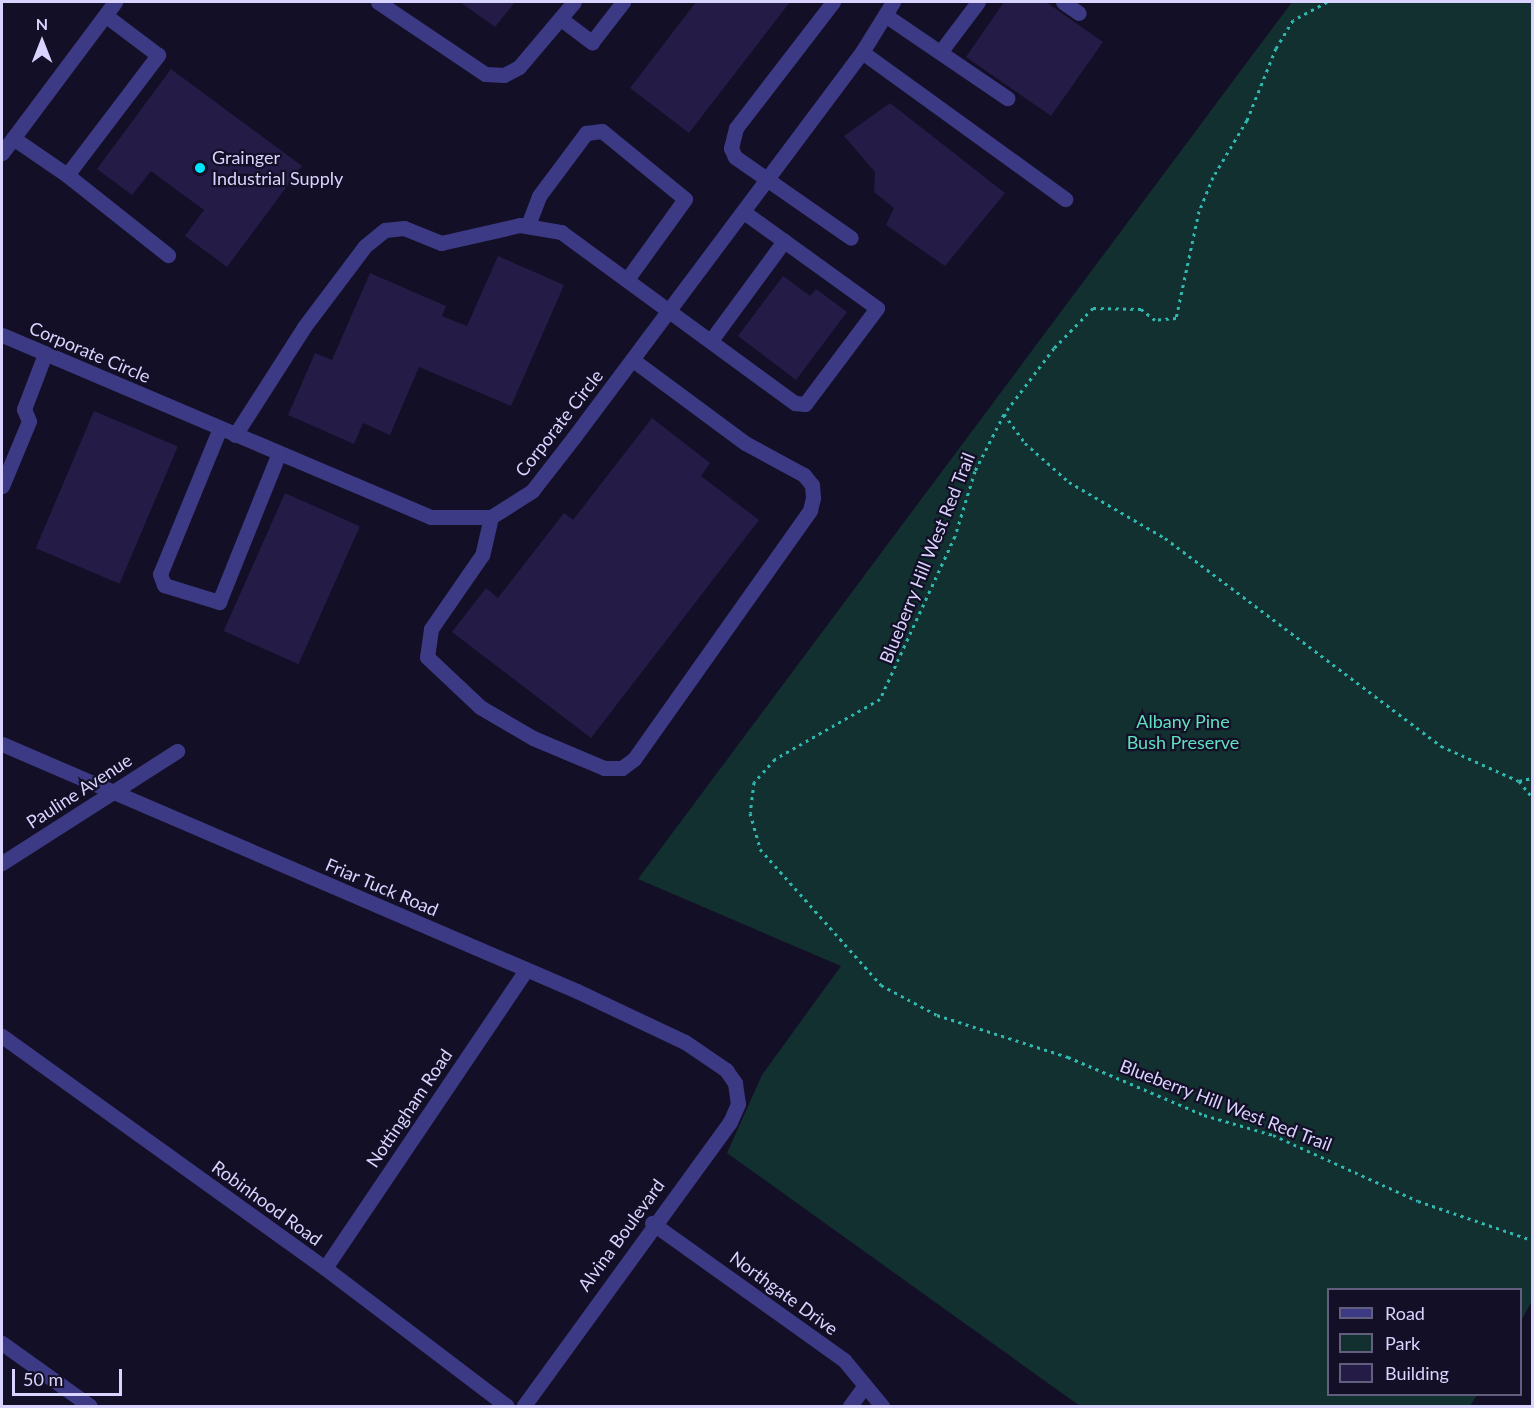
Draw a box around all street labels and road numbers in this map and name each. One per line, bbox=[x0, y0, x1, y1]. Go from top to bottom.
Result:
street label: Corporate Circle bbox=[26, 317, 154, 387]
street label: Corporate Circle bbox=[511, 365, 607, 481]
street label: Blueberry Hill West Red Trail bbox=[875, 449, 979, 667]
street label: Pauline Avenue bbox=[22, 749, 136, 833]
street label: Friar Tuck Road bbox=[322, 853, 442, 921]
street label: Nottingham Road bbox=[361, 1045, 457, 1171]
street label: Blueberry Hill West Red Trail bbox=[1117, 1054, 1335, 1156]
street label: Robinhood Road bbox=[208, 1156, 326, 1250]
street label: Alvina Boulevard bbox=[573, 1175, 669, 1295]
street label: Northgate Drive bbox=[726, 1247, 842, 1339]

